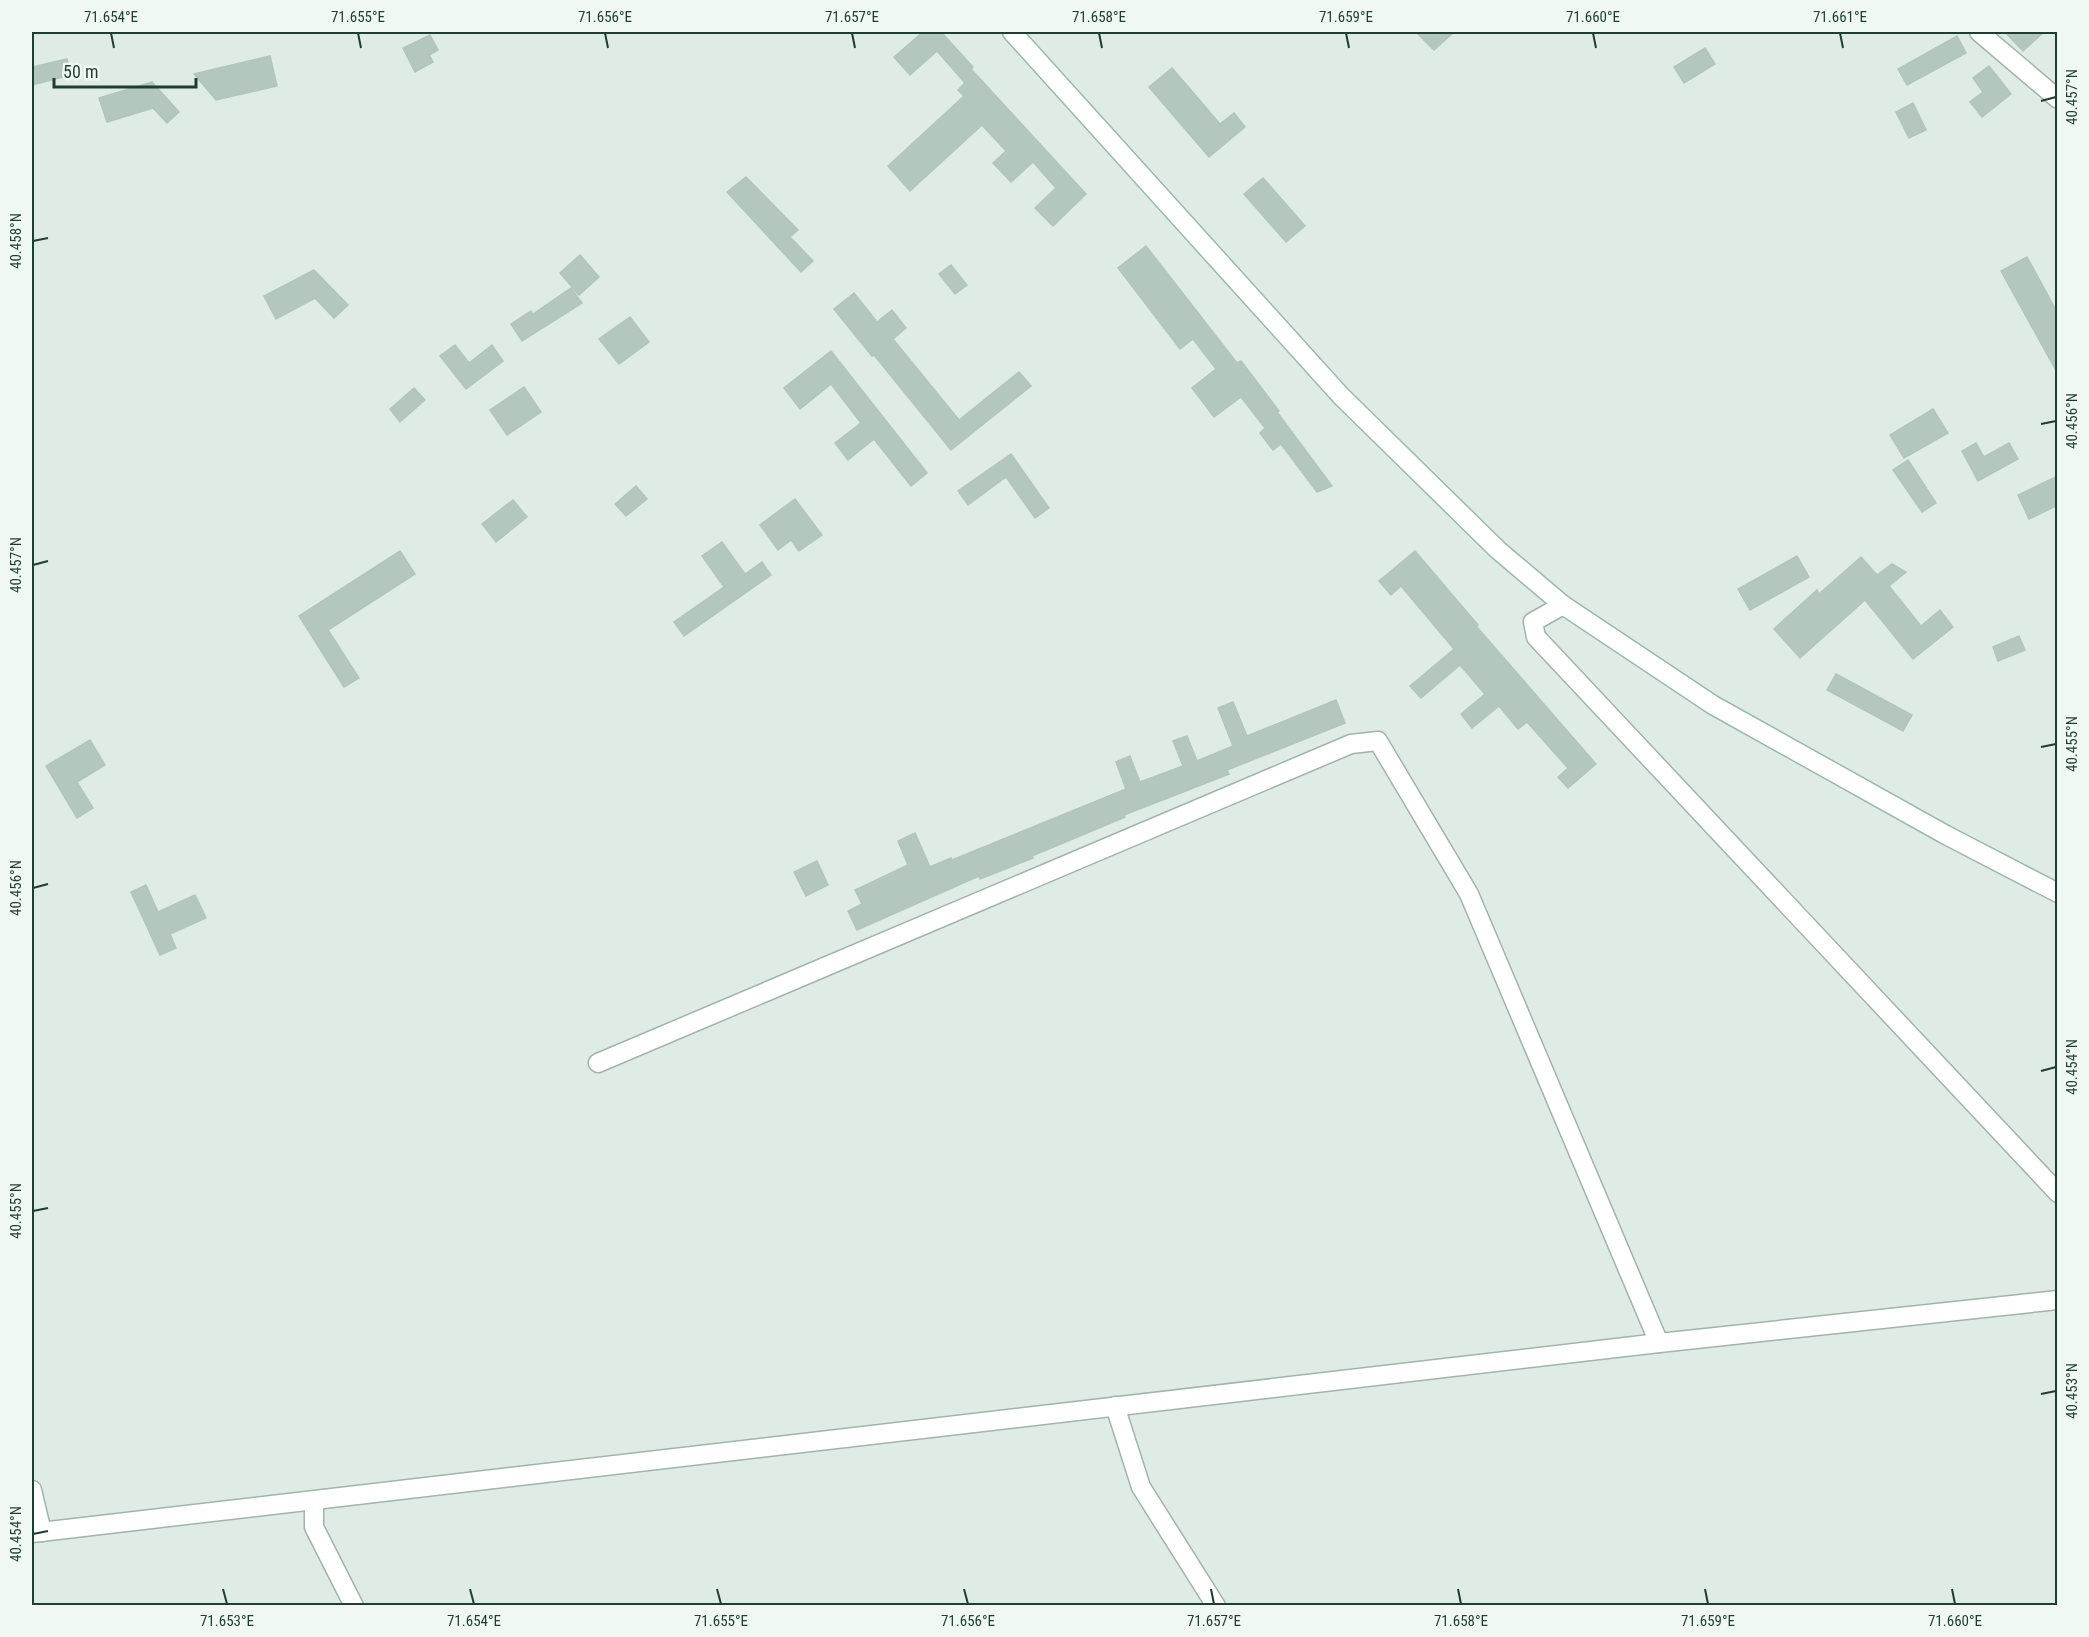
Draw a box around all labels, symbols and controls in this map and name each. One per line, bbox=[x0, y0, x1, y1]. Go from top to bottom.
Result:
text: 71.654°E bbox=[84, 8, 138, 26]
text: 71.655°E bbox=[331, 8, 385, 26]
text: 71.656°E bbox=[578, 8, 632, 26]
text: 71.657°E bbox=[825, 8, 879, 26]
text: 71.658°E bbox=[1072, 8, 1126, 26]
text: 71.659°E bbox=[1319, 8, 1373, 26]
text: 71.660°E bbox=[1566, 8, 1620, 26]
text: 71.661°E bbox=[1813, 8, 1867, 26]
scale bar bbox=[54, 51, 196, 89]
text: 50 m bbox=[63, 61, 98, 82]
text: 40.457°N bbox=[2063, 69, 2081, 125]
text: 40.458°N bbox=[7, 213, 25, 269]
text: 40.456°N bbox=[2063, 393, 2081, 449]
text: 40.457°N bbox=[7, 537, 25, 593]
text: 40.455°N bbox=[2063, 716, 2081, 772]
text: 40.456°N bbox=[7, 860, 25, 916]
text: 40.454°N bbox=[2063, 1039, 2081, 1095]
text: 40.455°N bbox=[7, 1183, 25, 1239]
text: 40.453°N bbox=[2063, 1363, 2081, 1419]
text: 40.454°N bbox=[7, 1506, 25, 1562]
text: 71.653°E bbox=[200, 1612, 254, 1630]
text: 71.654°E bbox=[447, 1612, 501, 1630]
text: 71.655°E bbox=[694, 1612, 748, 1630]
text: 71.656°E bbox=[941, 1612, 995, 1630]
text: 71.657°E bbox=[1187, 1612, 1241, 1630]
text: 71.658°E bbox=[1434, 1612, 1488, 1630]
text: 71.659°E bbox=[1681, 1612, 1735, 1630]
text: 71.660°E bbox=[1928, 1612, 1982, 1630]

